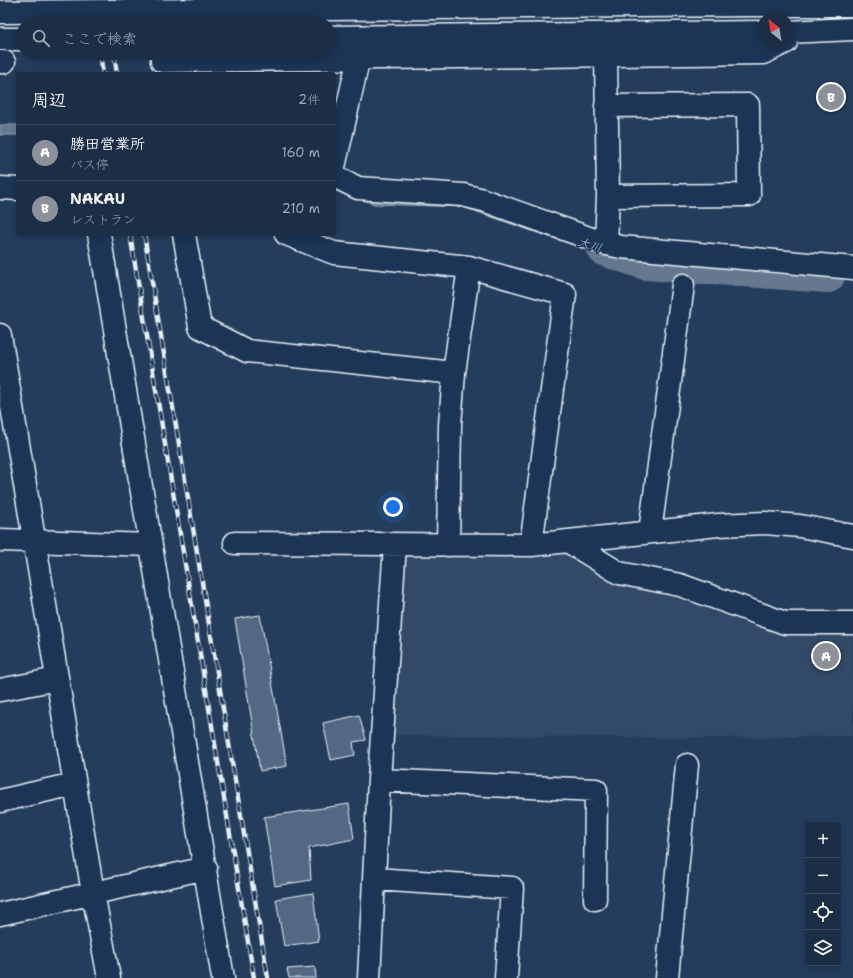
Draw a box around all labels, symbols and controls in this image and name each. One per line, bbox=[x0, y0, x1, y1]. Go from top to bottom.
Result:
north arrow bbox=[757, 12, 793, 48]
search box bbox=[16, 16, 336, 60]
icon: search bbox=[30, 27, 52, 49]
text: ここで検索 bbox=[62, 29, 137, 49]
pin: B bbox=[818, 82, 844, 112]
text: 周辺 bbox=[32, 89, 66, 111]
text: 2件 bbox=[298, 91, 320, 108]
text: 勝田営業所 bbox=[70, 134, 145, 154]
text: A bbox=[40, 144, 50, 161]
text: 160 m bbox=[282, 144, 320, 161]
text: バス停 bbox=[70, 156, 109, 173]
text: NAKAU bbox=[70, 189, 125, 209]
text: B bbox=[41, 200, 49, 217]
text: 210 m bbox=[282, 200, 320, 217]
text: レストラン bbox=[70, 211, 136, 228]
water label: 大川 bbox=[576, 234, 604, 256]
your location bbox=[383, 497, 403, 517]
pin: A bbox=[813, 641, 839, 671]
map controls bbox=[805, 822, 841, 966]
button: + bbox=[805, 822, 841, 858]
button: − bbox=[805, 858, 841, 894]
button: locate bbox=[805, 894, 841, 930]
button: layers bbox=[805, 930, 841, 966]

